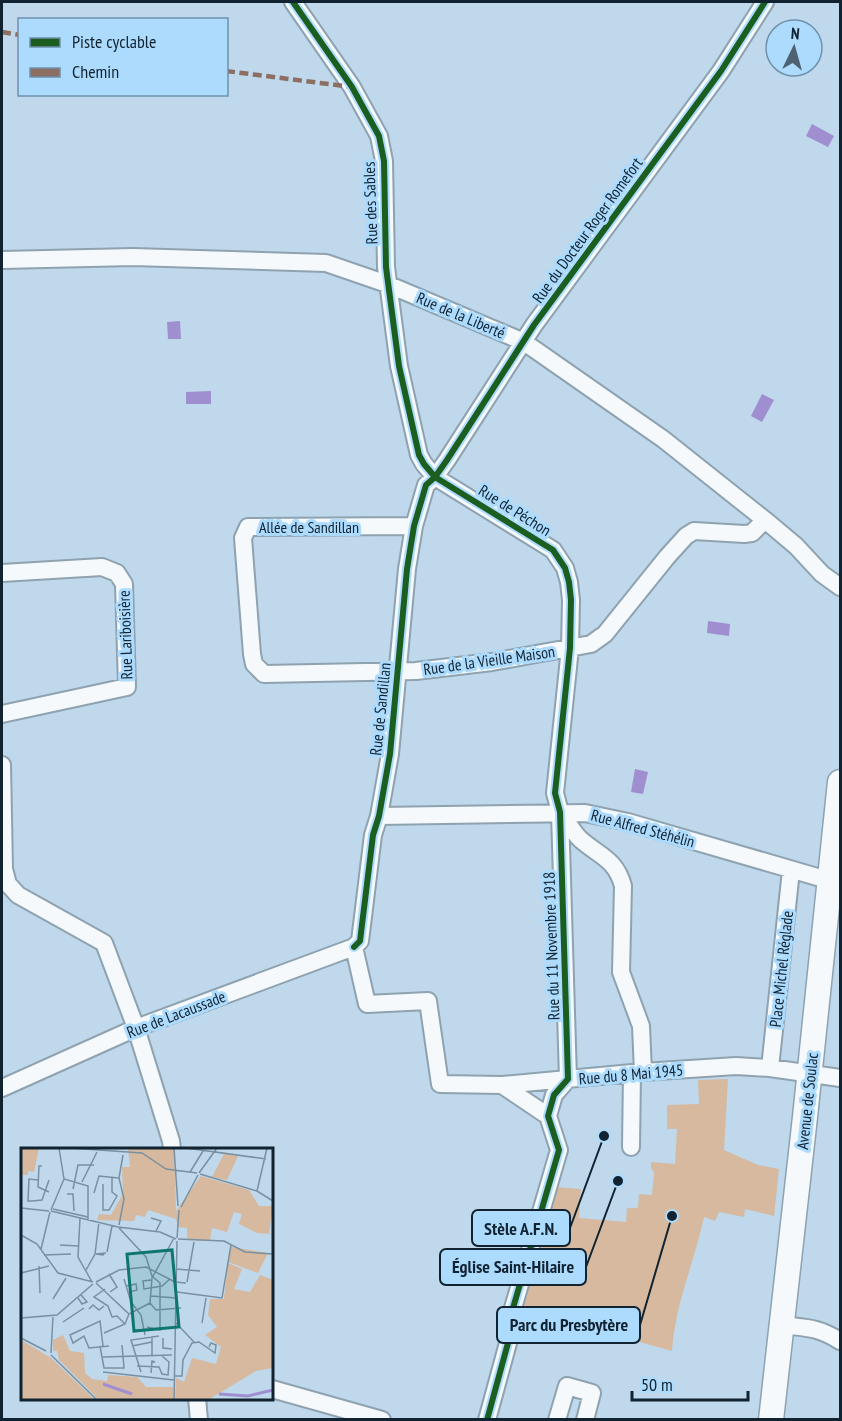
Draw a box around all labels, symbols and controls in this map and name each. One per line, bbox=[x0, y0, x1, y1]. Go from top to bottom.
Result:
legend bbox=[18, 18, 228, 96]
north arrow bbox=[764, 18, 824, 78]
text: N bbox=[790, 23, 800, 43]
text: Piste cyclable bbox=[72, 30, 156, 53]
text: Chemin bbox=[72, 60, 119, 83]
street label: Rue du Docteur Roger Romefort bbox=[528, 153, 647, 307]
street label: Rue des Sables bbox=[359, 161, 381, 245]
street label: Rue de la Liberté bbox=[414, 287, 508, 343]
street label: Rue de Péchon bbox=[475, 480, 555, 540]
street label: Allée de Sandillan bbox=[259, 517, 359, 537]
street label: Rue Lariboisière bbox=[113, 590, 137, 680]
street label: Rue de la Vieille Maison bbox=[422, 641, 556, 679]
street label: Rue de Sandillan bbox=[365, 662, 395, 756]
street label: Rue Alfred Stéhélin bbox=[589, 805, 697, 851]
street label: Rue du 11 Novembre 1918 bbox=[538, 871, 564, 1021]
street label: Place Michel Réglade bbox=[765, 910, 797, 1028]
street label: Rue de Lacaussade bbox=[124, 986, 228, 1042]
street label: Avenue de Soulac bbox=[792, 1051, 822, 1150]
street label: Rue du 8 Mai 1945 bbox=[578, 1059, 684, 1089]
inset map bbox=[21, 1148, 273, 1400]
callout: Stèle A.F.N. bbox=[472, 1210, 570, 1246]
text: Stèle A.F.N. bbox=[484, 1217, 558, 1240]
callout: Église Saint-Hilaire bbox=[440, 1249, 586, 1285]
text: Église Saint-Hilaire bbox=[452, 1255, 574, 1278]
callout: Parc du Presbytère bbox=[497, 1307, 640, 1343]
text: Parc du Presbytère bbox=[510, 1313, 628, 1336]
scale bar bbox=[632, 1364, 748, 1402]
text: 50 m bbox=[641, 1373, 673, 1396]

